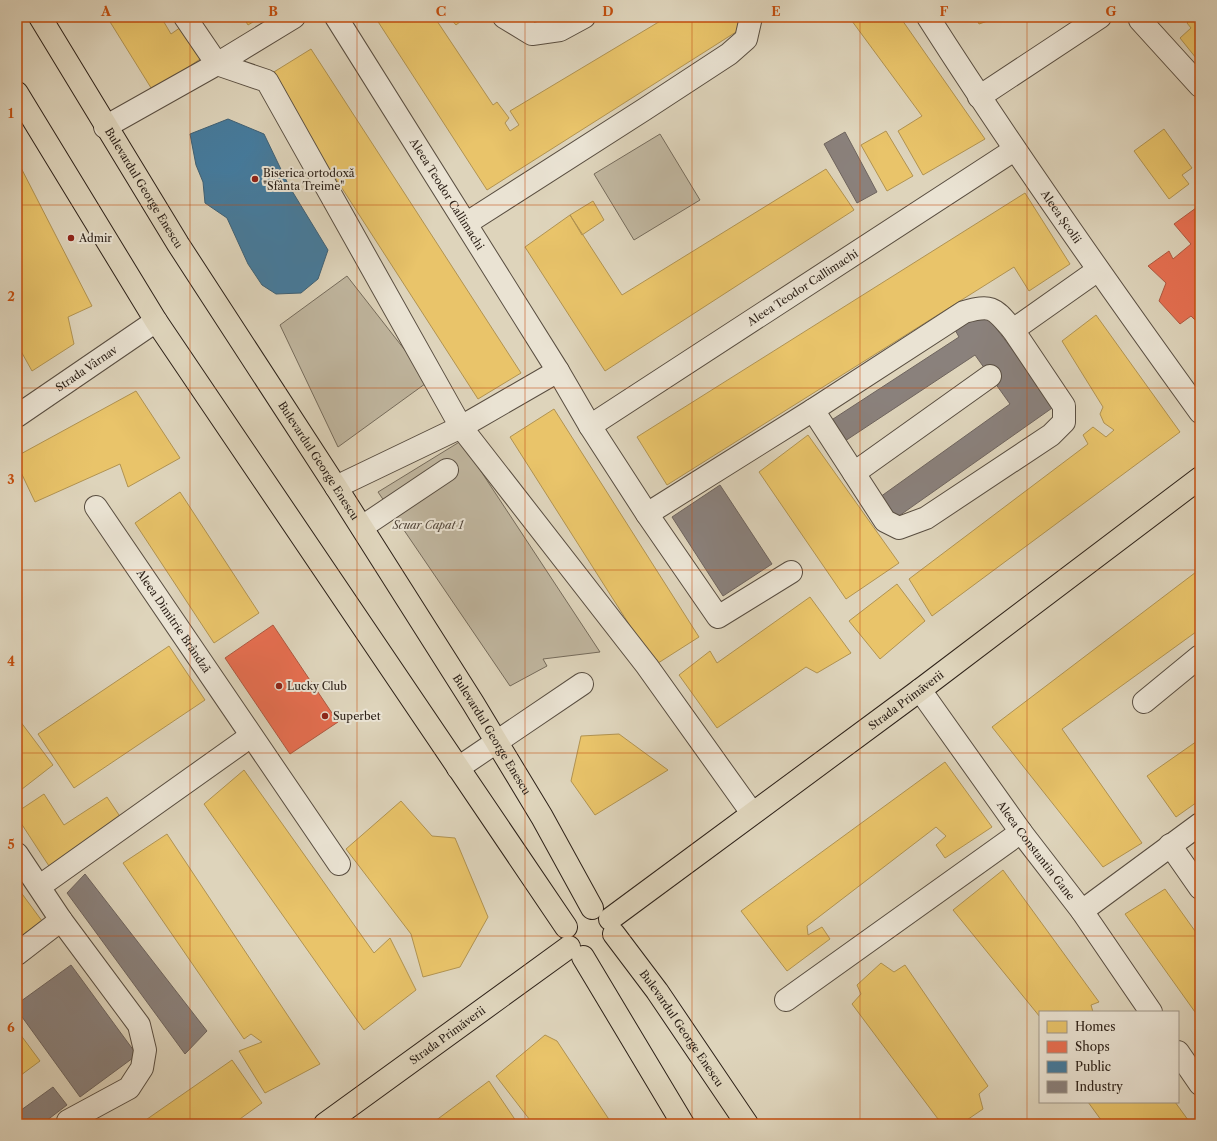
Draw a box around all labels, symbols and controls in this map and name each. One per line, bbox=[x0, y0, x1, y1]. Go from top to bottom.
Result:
text: A bbox=[100, 3, 112, 19]
text: B bbox=[268, 3, 278, 19]
text: C bbox=[436, 3, 446, 19]
text: D bbox=[602, 3, 614, 19]
text: E bbox=[771, 3, 781, 19]
text: F bbox=[940, 3, 949, 19]
text: G bbox=[1105, 3, 1117, 19]
text: 1 bbox=[8, 105, 14, 121]
street label: Bulevardul George Enescu bbox=[102, 125, 186, 251]
street label: Aleea Teodor Callimachi bbox=[406, 135, 488, 253]
place label: Biserica ortodoxă "Sfânta Treime" bbox=[263, 166, 355, 193]
marker: Biserica ortodoxă "Sfânta Treime" bbox=[250, 174, 260, 184]
street label: Aleea Școlii bbox=[1037, 187, 1085, 246]
place label: Admir bbox=[78, 231, 112, 245]
marker: Admir bbox=[66, 233, 76, 243]
street label: Aleea Teodor Callimachi bbox=[744, 246, 861, 329]
text: 2 bbox=[7, 288, 15, 304]
street label: Strada Vârnav bbox=[53, 342, 121, 395]
street label: Bulevardul George Enescu bbox=[275, 399, 362, 523]
text: 3 bbox=[7, 471, 15, 487]
park label: Scuar Capat 1 bbox=[392, 518, 464, 532]
street label: Aleea Dimitrie Brândză bbox=[133, 566, 214, 676]
text: 4 bbox=[7, 653, 15, 669]
street label: Strada Primăverii bbox=[865, 667, 947, 733]
street label: Bulevardul George Enescu bbox=[450, 672, 534, 798]
place label: Lucky Club bbox=[287, 679, 347, 693]
marker: Lucky Club bbox=[274, 681, 284, 691]
place label: Superbet bbox=[333, 709, 381, 723]
marker: Superbet bbox=[320, 711, 330, 721]
street label: Aleea Constantin Gane bbox=[994, 797, 1078, 903]
text: 5 bbox=[7, 836, 15, 852]
street label: Bulevardul George Enescu bbox=[637, 967, 727, 1089]
street label: Strada Primăverii bbox=[407, 1003, 488, 1068]
legend bbox=[1039, 1011, 1179, 1103]
text: 6 bbox=[7, 1019, 15, 1035]
text: Homes bbox=[1075, 1019, 1115, 1034]
text: Shops bbox=[1075, 1039, 1110, 1054]
text: Public bbox=[1075, 1059, 1111, 1074]
text: Industry bbox=[1075, 1079, 1123, 1094]

